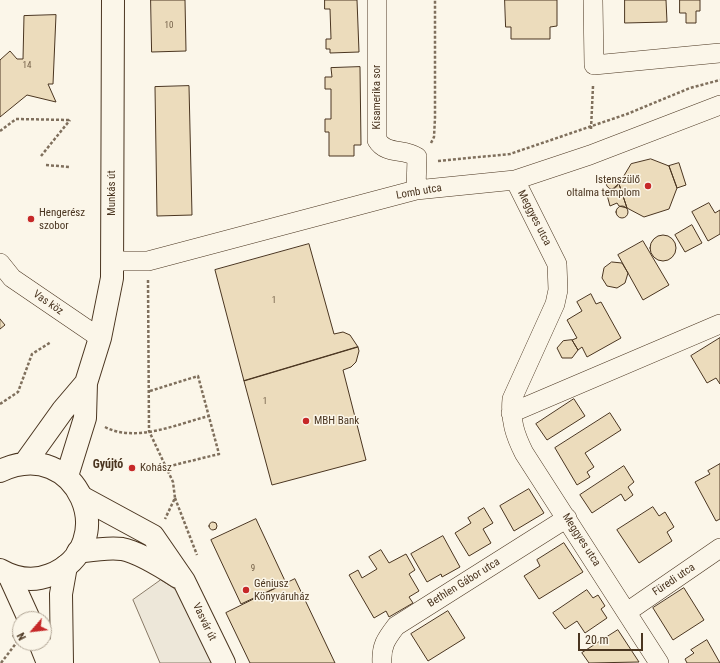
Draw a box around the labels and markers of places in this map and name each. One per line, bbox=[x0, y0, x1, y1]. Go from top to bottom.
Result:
place label: Istenszülő oltalma templom bbox=[566, 173, 640, 199]
marker: Istenszülő oltalma templom bbox=[643, 181, 653, 191]
place label: Hengerész szobor bbox=[39, 206, 85, 232]
marker: Hengerész szobor bbox=[26, 214, 36, 224]
place label: MBH Bank bbox=[314, 414, 359, 428]
marker: MBH Bank bbox=[301, 416, 311, 426]
place label: Kohász bbox=[140, 461, 172, 475]
marker: Kohász bbox=[127, 463, 137, 473]
place label: Géniusz Könyváruház bbox=[254, 577, 309, 603]
marker: Géniusz Könyváruház bbox=[241, 585, 251, 595]

